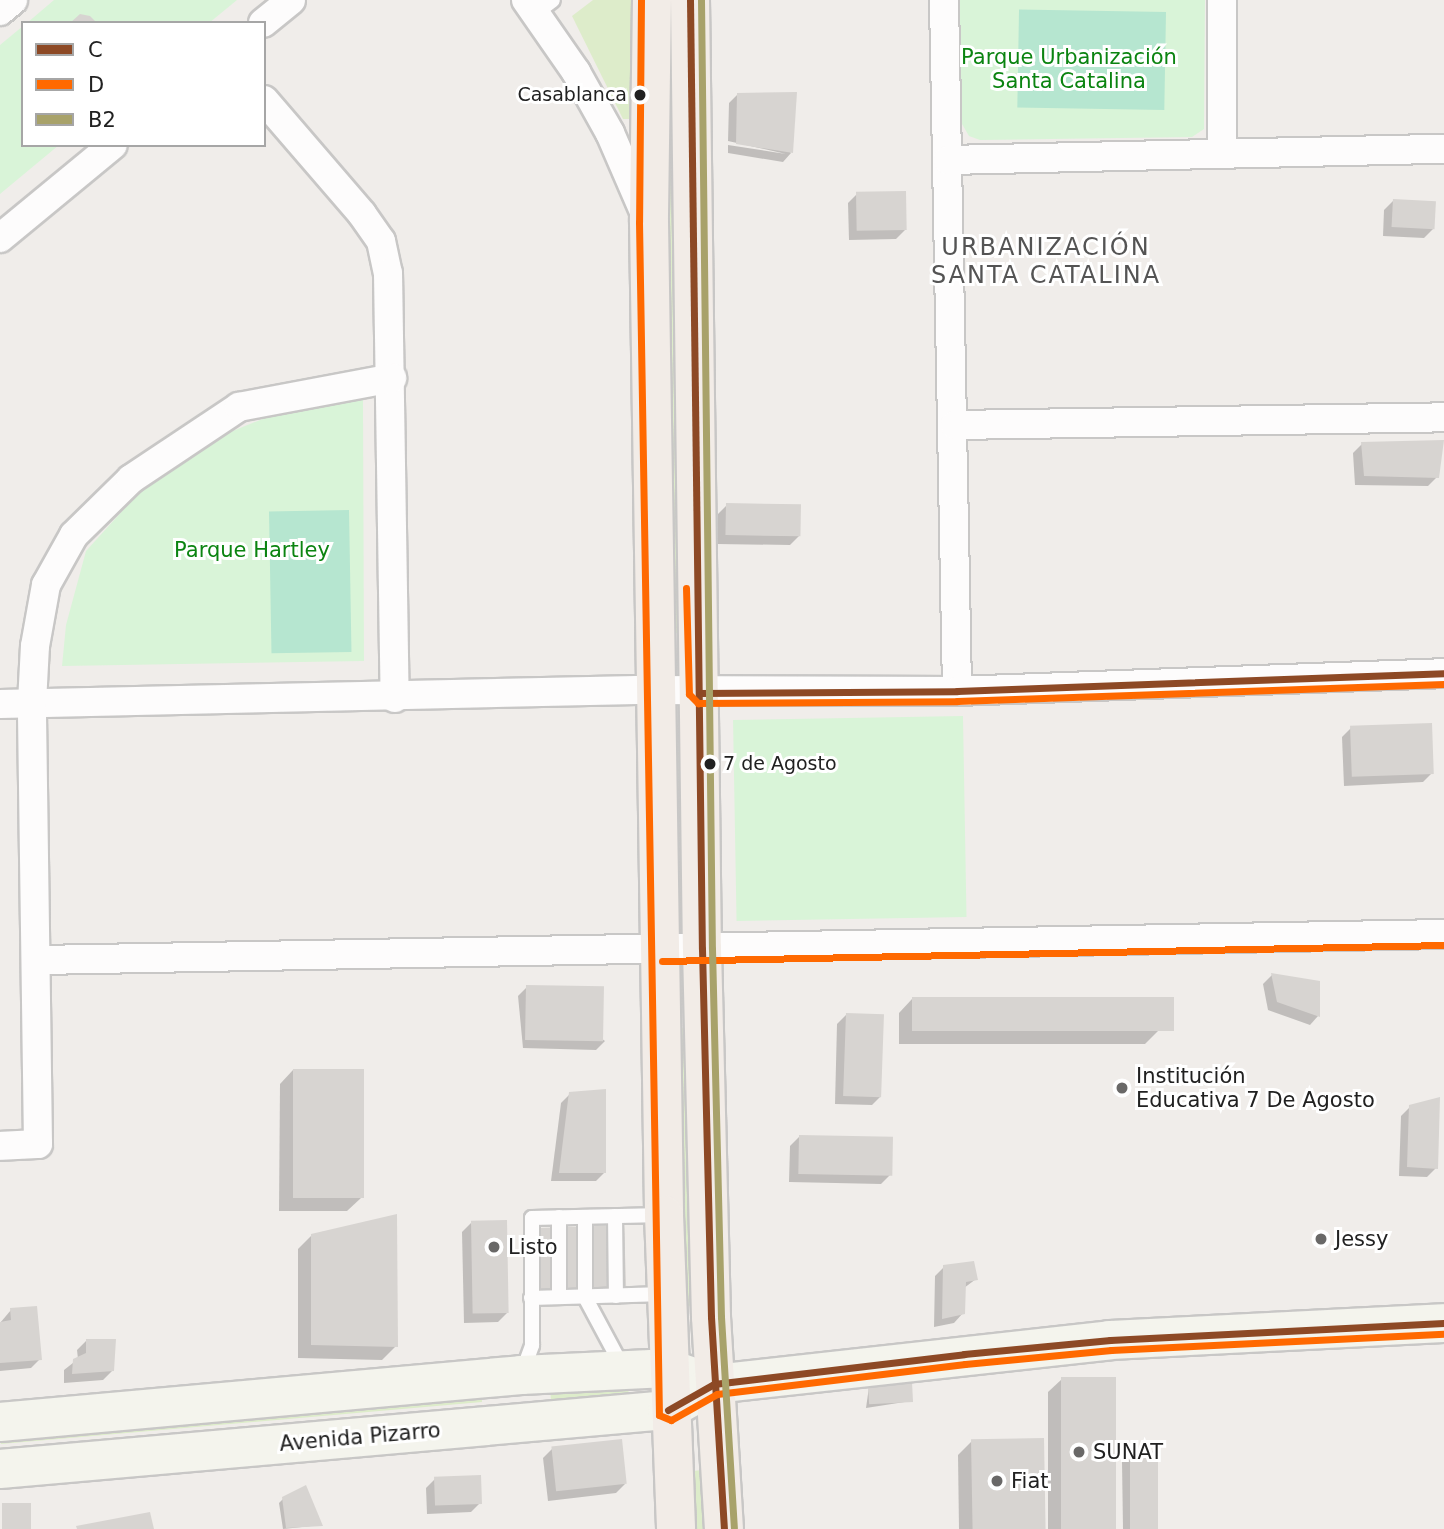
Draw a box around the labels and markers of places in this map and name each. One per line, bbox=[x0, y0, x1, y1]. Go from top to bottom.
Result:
place label: Casablanca bbox=[517, 84, 627, 106]
marker: Casablanca bbox=[633, 88, 647, 102]
place label: 7 de Agosto bbox=[723, 753, 837, 775]
marker: 7 de Agosto bbox=[703, 757, 717, 771]
place label: Institución Educativa 7 De Agosto bbox=[1136, 1063, 1375, 1113]
marker: Institución Educativa 7 De Agosto bbox=[1114, 1080, 1130, 1096]
place label: Jessy bbox=[1335, 1226, 1388, 1252]
marker: Jessy bbox=[1313, 1231, 1329, 1247]
place label: Listo bbox=[508, 1234, 558, 1260]
marker: Listo bbox=[486, 1239, 502, 1255]
place label: SUNAT bbox=[1093, 1439, 1163, 1465]
marker: SUNAT bbox=[1071, 1444, 1087, 1460]
place label: Fiat bbox=[1011, 1468, 1048, 1494]
marker: Fiat bbox=[989, 1473, 1005, 1489]

